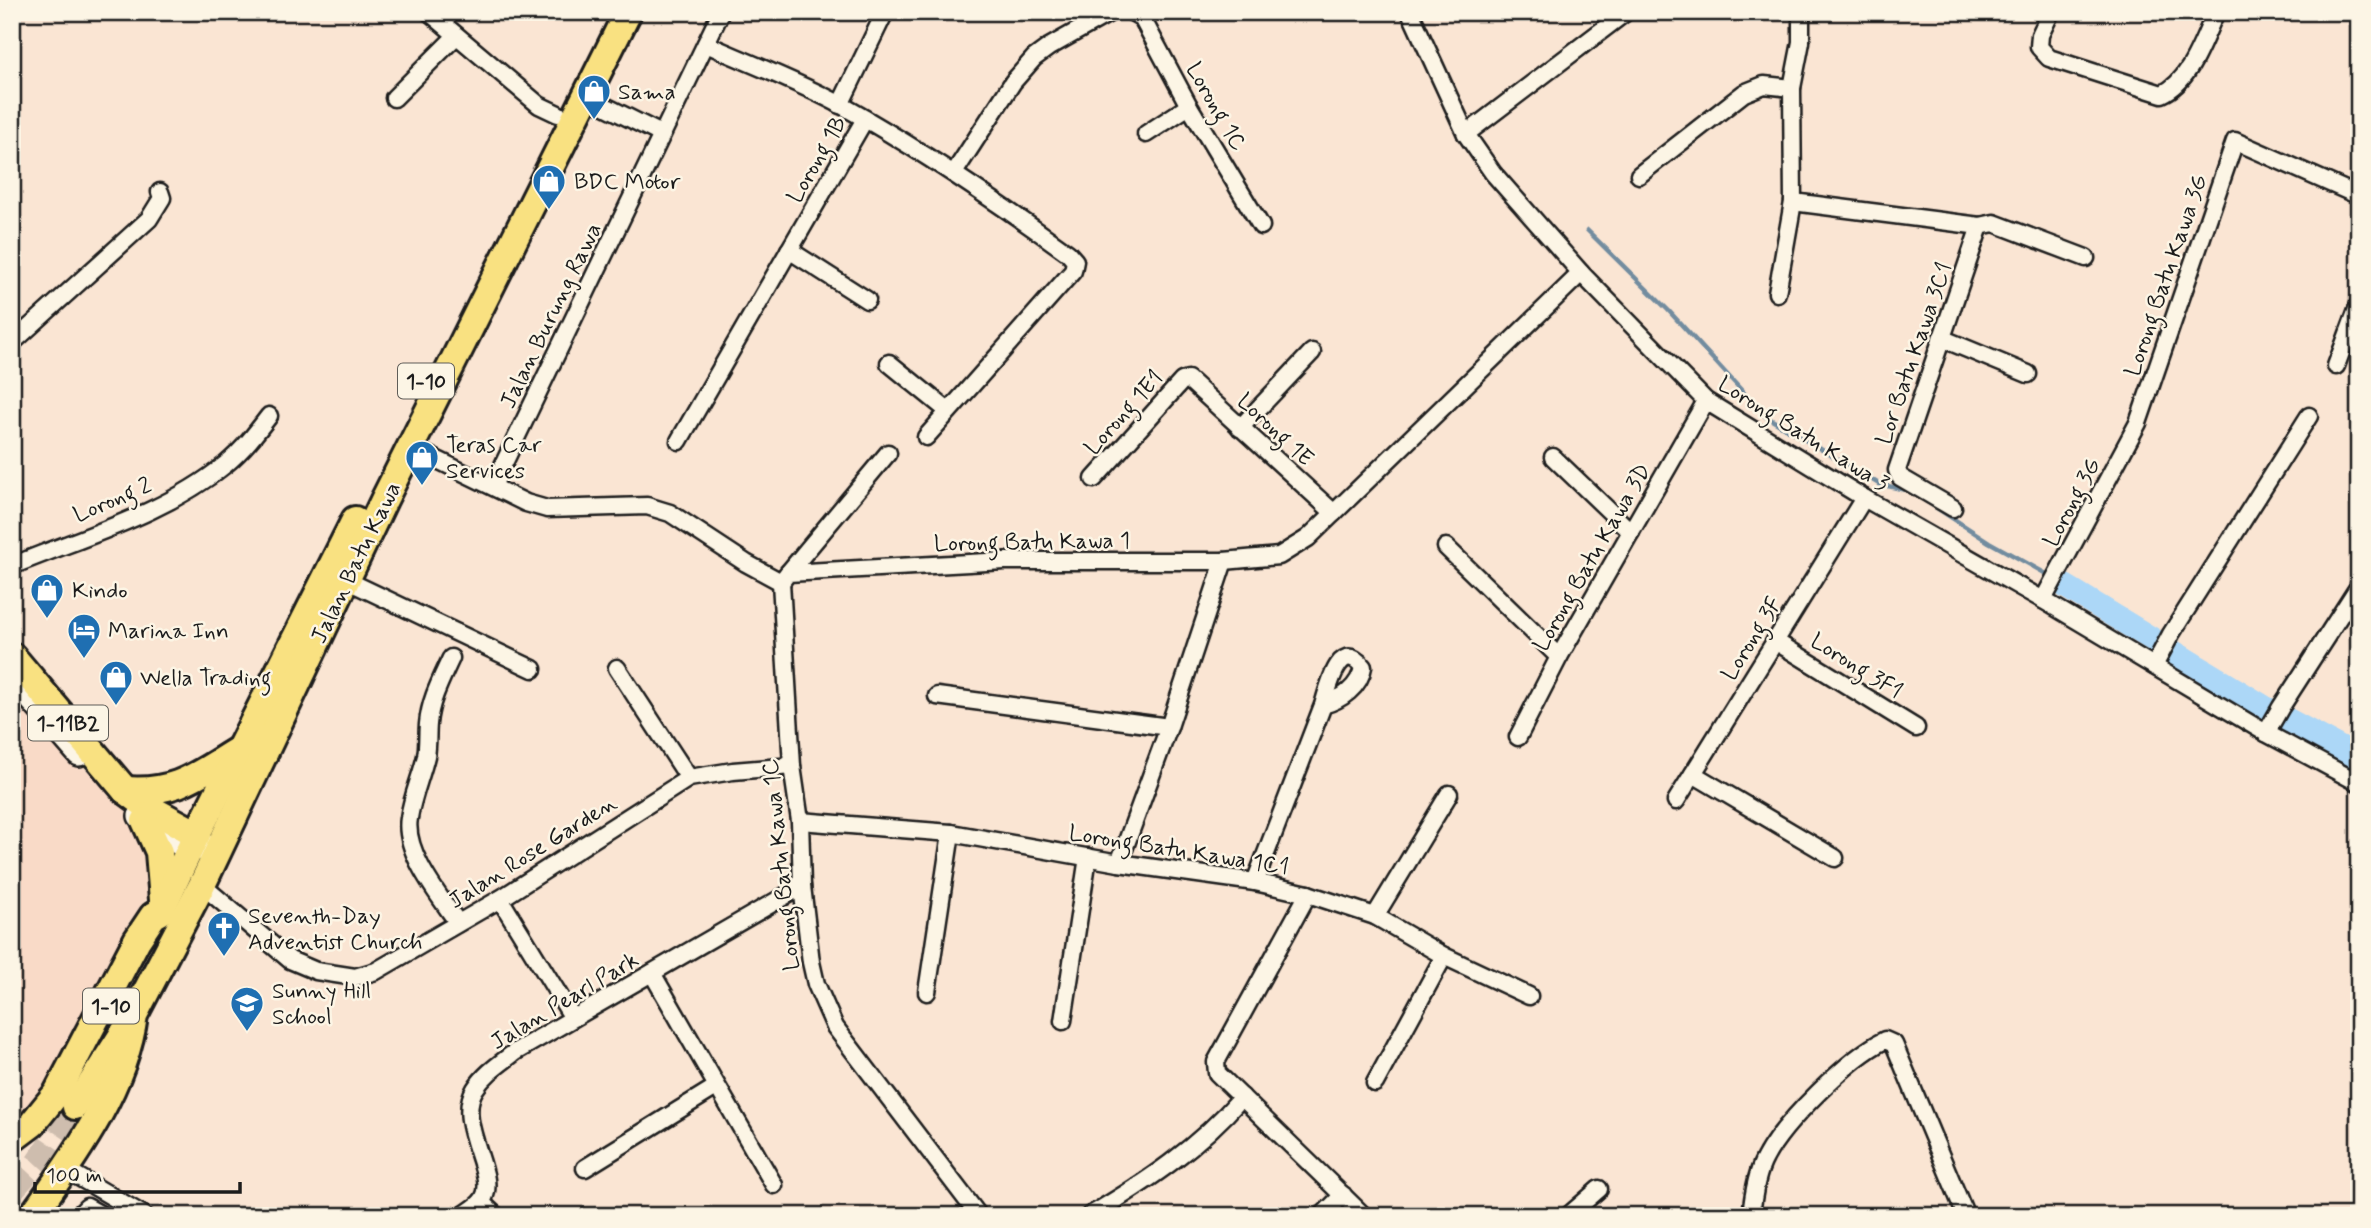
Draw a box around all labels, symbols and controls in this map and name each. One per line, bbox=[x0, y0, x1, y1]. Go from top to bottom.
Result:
street label: Lorong 1C bbox=[1176, 57, 1253, 158]
shop icon: Sama bbox=[575, 72, 613, 121]
place label: Sama bbox=[618, 78, 676, 108]
street label: Lorong 1B bbox=[781, 111, 856, 210]
shop icon: BDC Motor bbox=[530, 162, 568, 211]
place label: BDC Motor bbox=[574, 168, 681, 198]
street label: Lorong Batu Kawa 3G bbox=[2118, 171, 2217, 381]
street label: Jalan Burung Rawa bbox=[494, 218, 610, 414]
street label: Lor Batu Kawa 3C1 bbox=[1870, 259, 1960, 449]
road number: 1-10 bbox=[398, 364, 454, 398]
street label: Lorong 1E1 bbox=[1078, 364, 1172, 464]
street label: Lorong Batu Kawa 3 bbox=[1711, 370, 1894, 501]
street label: Lorong 1E bbox=[1228, 387, 1319, 475]
place label: Teras Car Services bbox=[446, 431, 542, 487]
shop icon: Teras Car Services bbox=[403, 438, 441, 487]
street label: Lorong 3G bbox=[2037, 453, 2110, 554]
street label: Lorong Batu Kawa 3D bbox=[1527, 459, 1660, 658]
street label: Lorong 2 bbox=[69, 471, 157, 533]
street label: Jalan Batu Kawa bbox=[305, 477, 409, 649]
street label: Lorong Batu Kawa 1 bbox=[934, 526, 1130, 562]
shop icon: Kindo bbox=[28, 571, 66, 620]
place label: Kindo bbox=[72, 577, 128, 607]
street label: Lorong 3F bbox=[1715, 591, 1792, 688]
hotel icon: Marina Inn bbox=[65, 611, 103, 660]
place label: Marina Inn bbox=[108, 617, 229, 647]
street label: Lorong 3F1 bbox=[1803, 627, 1908, 709]
shop icon: Wella Trading bbox=[97, 658, 135, 707]
place label: Wella Trading bbox=[140, 664, 271, 696]
road number: 1-11B2 bbox=[28, 706, 108, 740]
street label: Lorong Batu Kawa 1C bbox=[756, 757, 810, 972]
street label: Jalan Rose Garden bbox=[443, 789, 623, 917]
street label: Lorong Batu Kawa 1C1 bbox=[1066, 819, 1291, 885]
place label: Seventh-Day Adventist Church bbox=[248, 902, 423, 958]
church icon: Seventh-Day Adventist Church bbox=[205, 909, 243, 958]
street label: Jalan Pearl Park bbox=[485, 946, 645, 1058]
place label: Sunny Hill School bbox=[272, 977, 371, 1033]
school or university icon: Sunny Hill School bbox=[228, 984, 266, 1033]
road number: 1-10 bbox=[83, 988, 139, 1024]
scale bar bbox=[35, 1151, 240, 1195]
text: 100 m bbox=[46, 1162, 102, 1190]

